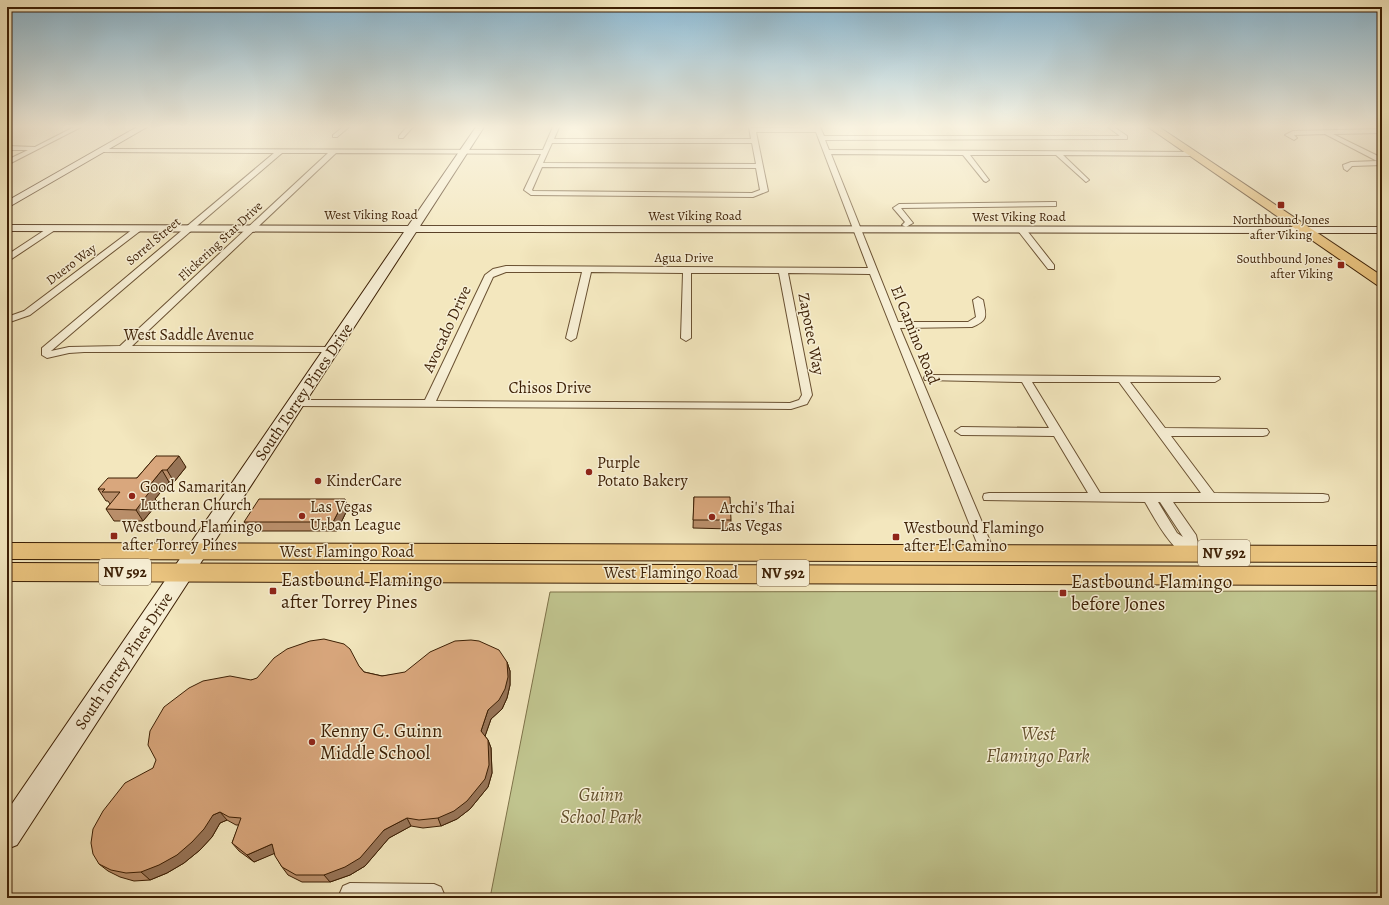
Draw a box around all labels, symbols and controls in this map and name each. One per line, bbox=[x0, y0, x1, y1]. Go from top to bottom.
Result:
street label: Flickering Star Drive bbox=[174, 197, 266, 285]
marker: Northbound Jones after Viking bbox=[1276, 200, 1286, 210]
street label: West Viking Road bbox=[323, 206, 418, 223]
street label: West Viking Road bbox=[647, 207, 742, 224]
street label: West Viking Road bbox=[971, 208, 1066, 225]
place label: Northbound Jones after Viking bbox=[1233, 211, 1329, 243]
street label: Sorrel Street bbox=[122, 213, 184, 269]
street label: Duero Way bbox=[42, 239, 100, 288]
street label: Agua Drive bbox=[654, 249, 714, 266]
place label: Southbound Jones after Viking bbox=[1236, 250, 1333, 282]
marker: Southbound Jones after Viking bbox=[1336, 260, 1346, 270]
street label: Avocado Drive bbox=[417, 282, 477, 377]
street label: El Camino Road bbox=[885, 282, 945, 388]
street label: Zapotec Way bbox=[792, 291, 830, 378]
street label: South Torrey Pines Drive bbox=[250, 319, 358, 465]
street label: West Saddle Avenue bbox=[123, 324, 254, 346]
street label: Chisos Drive bbox=[509, 377, 592, 399]
place label: Purple Potato Bakery bbox=[597, 452, 688, 492]
marker: Purple Potato Bakery bbox=[584, 467, 594, 477]
place label: KinderCare bbox=[326, 470, 402, 492]
place label: Good Samaritan Lutheran Church bbox=[140, 476, 252, 516]
marker: KinderCare bbox=[313, 476, 323, 486]
marker: Good Samaritan Lutheran Church bbox=[127, 491, 137, 501]
place label: Las Vegas Urban League bbox=[310, 496, 401, 536]
place label: Archi's Thai Las Vegas bbox=[719, 497, 795, 537]
marker: Las Vegas Urban League bbox=[297, 511, 307, 521]
marker: Archi's Thai Las Vegas bbox=[707, 512, 717, 522]
place label: Westbound Flamingo after Torrey Pines bbox=[121, 516, 262, 556]
place label: Westbound Flamingo after El Camino bbox=[903, 517, 1044, 557]
marker: Westbound Flamingo after Torrey Pines bbox=[109, 531, 119, 541]
marker: Westbound Flamingo after El Camino bbox=[891, 532, 901, 542]
road number: NV 592 bbox=[1198, 540, 1250, 566]
street label: West Flamingo Road bbox=[279, 541, 415, 563]
road number: NV 592 bbox=[99, 559, 151, 585]
road number: NV 592 bbox=[757, 560, 809, 586]
street label: West Flamingo Road bbox=[603, 562, 739, 584]
place label: Eastbound Flamingo after Torrey Pines bbox=[281, 567, 442, 615]
place label: Eastbound Flamingo before Jones bbox=[1071, 569, 1232, 617]
marker: Eastbound Flamingo after Torrey Pines bbox=[268, 586, 278, 596]
street label: South Torrey Pines Drive bbox=[70, 588, 178, 734]
marker: Eastbound Flamingo before Jones bbox=[1058, 588, 1068, 598]
place label: Kenny C. Guinn Middle School bbox=[320, 718, 442, 766]
park label: West Flamingo Park bbox=[986, 721, 1090, 769]
marker: Kenny C. Guinn Middle School bbox=[307, 737, 317, 747]
park label: Guinn School Park bbox=[560, 782, 642, 830]

